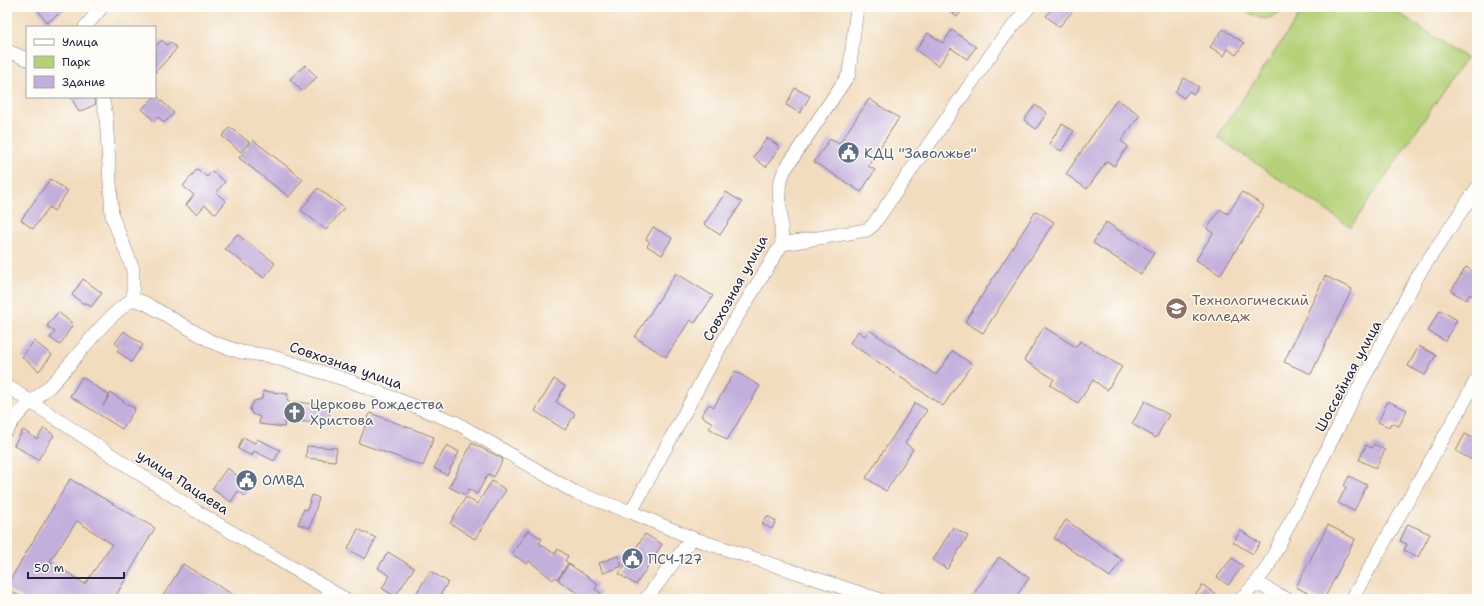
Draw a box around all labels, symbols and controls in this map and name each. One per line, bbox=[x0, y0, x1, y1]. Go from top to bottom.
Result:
legend bbox=[26, 26, 156, 98]
text: Улица bbox=[62, 34, 99, 50]
text: Парк bbox=[62, 54, 91, 70]
text: Здание bbox=[62, 74, 106, 90]
public building icon: КДЦ "Заволжье" bbox=[835, 140, 861, 166]
place label: КДЦ "Заволжье" bbox=[864, 144, 977, 162]
street label: Совхозная улица bbox=[698, 232, 772, 344]
place label: Технологический колледж bbox=[1192, 291, 1309, 325]
school or university icon: Технологический колледж bbox=[1164, 295, 1190, 321]
street label: Шоссейная улица bbox=[1311, 317, 1385, 435]
street label: Совхозная улица bbox=[287, 337, 405, 393]
place label: Церковь Рождества Христова bbox=[310, 395, 444, 429]
church icon: Церковь Рождества Христова bbox=[281, 399, 307, 425]
street label: улица Пацаева bbox=[134, 446, 233, 519]
public building icon: ОМВД bbox=[233, 467, 259, 493]
place label: ОМВД bbox=[262, 471, 304, 489]
public building icon: ПСЧ-127 bbox=[619, 546, 645, 572]
place label: ПСЧ-127 bbox=[648, 550, 702, 568]
scale bar bbox=[28, 554, 124, 580]
text: 50 m bbox=[34, 560, 64, 576]

